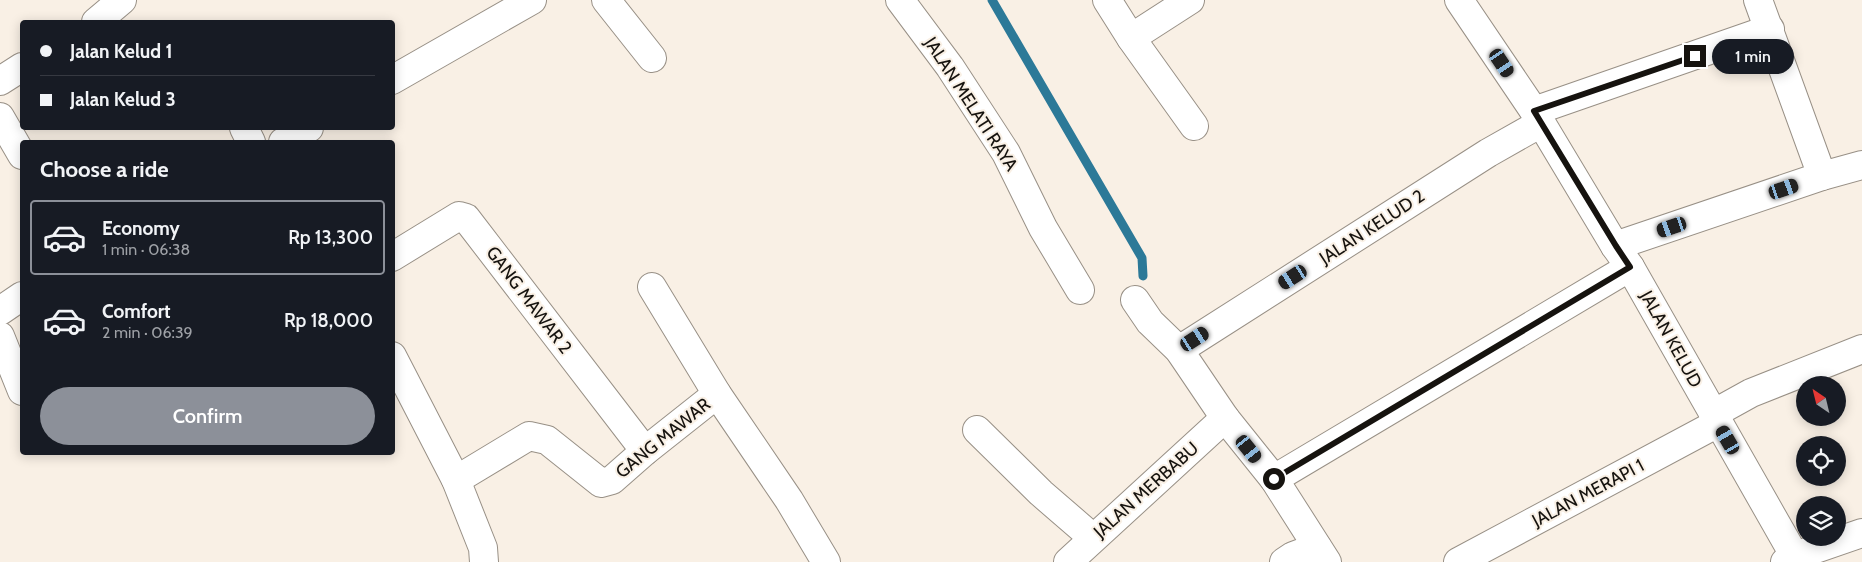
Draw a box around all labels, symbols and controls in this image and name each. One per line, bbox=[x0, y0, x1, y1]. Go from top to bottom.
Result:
street label: JALAN MELATI RAYA bbox=[919, 32, 1023, 175]
callout: 1 min bbox=[1712, 38, 1795, 74]
text: Jalan Kelud 1 bbox=[70, 40, 172, 63]
route end bbox=[1684, 45, 1706, 67]
car bbox=[1487, 46, 1516, 80]
text: 1 min bbox=[1735, 47, 1771, 66]
text: Jalan Kelud 3 bbox=[70, 88, 176, 111]
text: Choose a ride bbox=[40, 156, 169, 183]
car bbox=[1767, 177, 1800, 201]
street label: JALAN KELUD 2 bbox=[1314, 185, 1429, 270]
icon: car bbox=[42, 215, 87, 260]
car bbox=[1655, 215, 1688, 239]
text: Economy bbox=[102, 217, 180, 240]
text: Rp 13,300 bbox=[288, 226, 373, 249]
text: 1 min · 06:38 bbox=[102, 240, 190, 259]
street label: GANG MAWAR 2 bbox=[481, 242, 577, 358]
car bbox=[1276, 263, 1309, 291]
street label: JALAN KELUD bbox=[1635, 286, 1707, 391]
icon: car bbox=[42, 298, 87, 343]
text: Comfort bbox=[102, 300, 171, 323]
text: Rp 18,000 bbox=[284, 309, 373, 332]
text: 2 min · 06:39 bbox=[102, 323, 193, 342]
car bbox=[1178, 325, 1211, 353]
north arrow bbox=[1796, 376, 1846, 426]
map controls bbox=[1796, 376, 1846, 546]
button: Confirm bbox=[40, 387, 375, 445]
street label: GANG MAWAR bbox=[611, 393, 715, 483]
car bbox=[1714, 423, 1741, 457]
car bbox=[1233, 433, 1264, 465]
button: locate bbox=[1796, 436, 1846, 486]
street label: JALAN MERBABU bbox=[1088, 437, 1203, 544]
street label: JALAN MERAPI 1 bbox=[1527, 454, 1648, 532]
route start bbox=[1263, 468, 1285, 490]
button: layers bbox=[1796, 496, 1846, 546]

